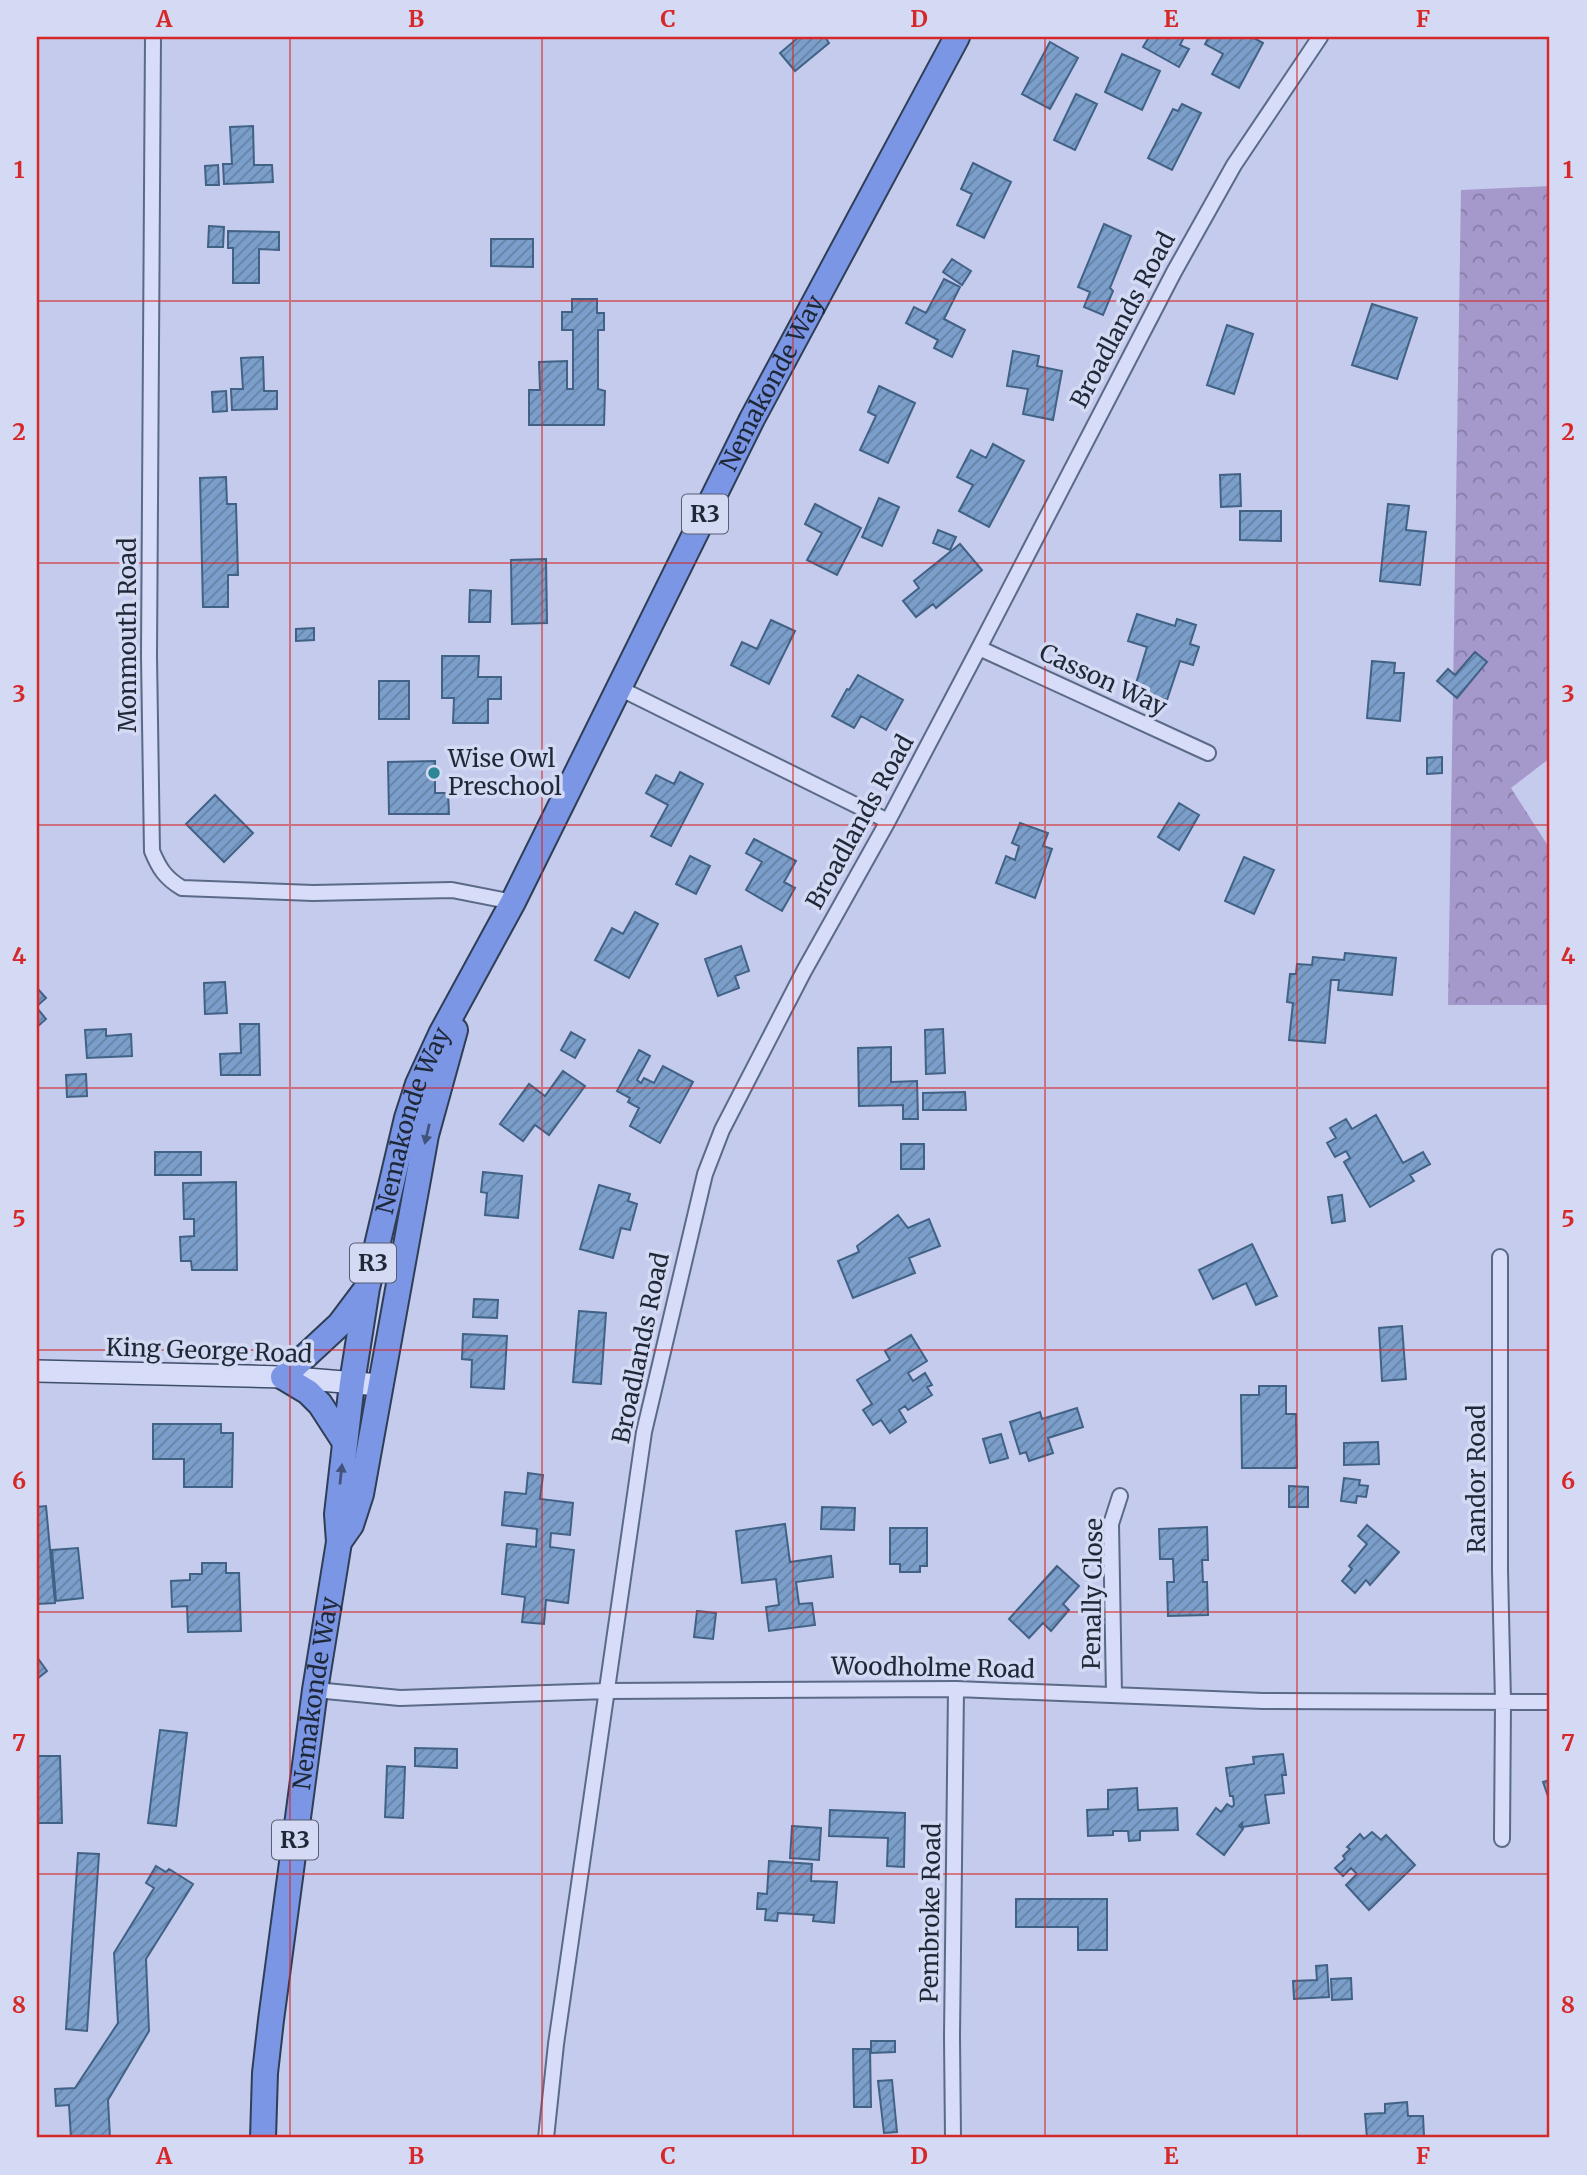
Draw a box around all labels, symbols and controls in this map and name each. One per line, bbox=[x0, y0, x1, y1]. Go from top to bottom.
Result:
text: A bbox=[155, 4, 173, 33]
text: B bbox=[408, 4, 424, 33]
text: C bbox=[660, 4, 676, 33]
text: D bbox=[910, 4, 928, 33]
text: E bbox=[1163, 4, 1179, 33]
text: F bbox=[1416, 4, 1430, 33]
text: 1 bbox=[14, 155, 25, 184]
text: 1 bbox=[1563, 155, 1574, 184]
street label: Broadlands Road bbox=[1063, 227, 1182, 413]
street label: Nemakonde Way bbox=[713, 290, 831, 476]
text: 2 bbox=[12, 417, 26, 446]
text: 2 bbox=[1561, 417, 1575, 446]
road number: R3 bbox=[682, 494, 728, 534]
street label: Monmouth Road bbox=[112, 538, 143, 732]
street label: Casson Way bbox=[1034, 636, 1172, 723]
text: 3 bbox=[12, 679, 26, 708]
text: 3 bbox=[1561, 679, 1575, 708]
street label: Broadlands Road bbox=[799, 729, 920, 914]
place label: Wise Owl Preschool bbox=[447, 743, 562, 802]
marker: Wise Owl Preschool bbox=[426, 765, 442, 781]
text: 4 bbox=[12, 941, 27, 970]
text: 4 bbox=[1561, 941, 1576, 970]
street label: Nemakonde Way bbox=[369, 1022, 457, 1217]
one-way arrow bbox=[421, 1123, 432, 1145]
text: 5 bbox=[12, 1204, 26, 1233]
text: 5 bbox=[1561, 1204, 1575, 1233]
road number: R3 bbox=[350, 1244, 396, 1282]
street label: Broadlands Road bbox=[605, 1249, 676, 1446]
street label: King George Road bbox=[105, 1331, 313, 1370]
street label: Randor Road bbox=[1461, 1405, 1492, 1553]
one-way arrow bbox=[336, 1463, 347, 1485]
text: 6 bbox=[12, 1466, 26, 1495]
text: 6 bbox=[1561, 1466, 1575, 1495]
street label: Penally Close bbox=[1076, 1518, 1109, 1670]
street label: Nemakonde Way bbox=[286, 1595, 345, 1792]
street label: Woodholme Road bbox=[830, 1650, 1035, 1685]
text: 7 bbox=[12, 1728, 26, 1757]
text: 7 bbox=[1561, 1728, 1575, 1757]
road number: R3 bbox=[272, 1820, 318, 1859]
street label: Pembroke Road bbox=[913, 1823, 948, 2003]
text: 8 bbox=[12, 1990, 26, 2019]
text: 8 bbox=[1561, 1990, 1575, 2019]
text: A bbox=[155, 2141, 173, 2170]
text: B bbox=[408, 2141, 424, 2170]
text: C bbox=[660, 2141, 676, 2170]
text: D bbox=[910, 2141, 928, 2170]
text: E bbox=[1163, 2141, 1179, 2170]
text: F bbox=[1416, 2141, 1430, 2170]

